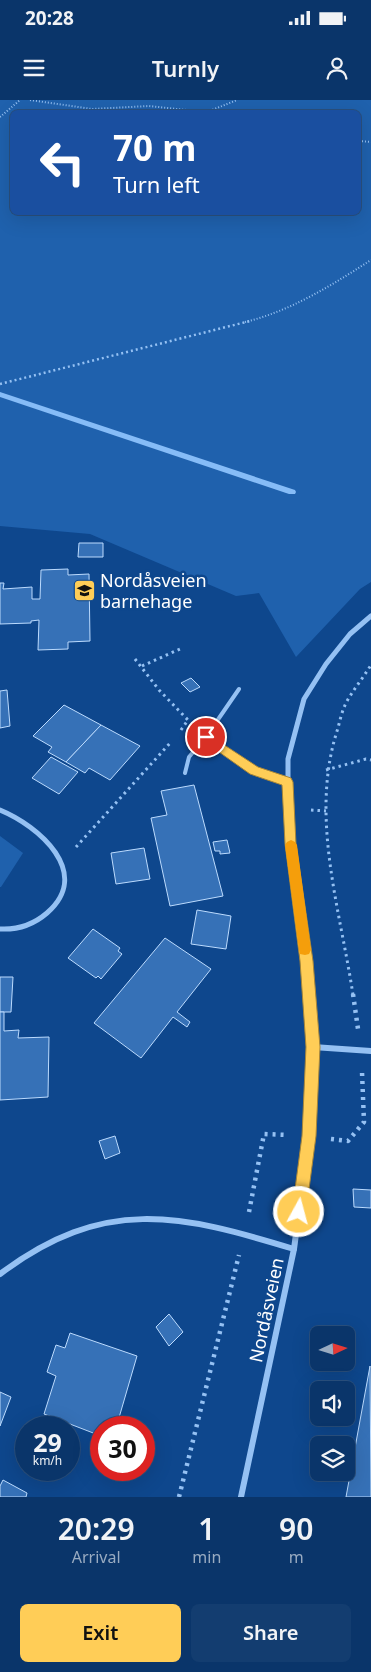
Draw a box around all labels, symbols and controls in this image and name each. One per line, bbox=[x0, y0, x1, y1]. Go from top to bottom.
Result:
text: 20:28 bbox=[25, 5, 74, 31]
text: Turnly bbox=[152, 53, 219, 83]
icon: menu bbox=[20, 54, 48, 82]
icon: person bbox=[323, 54, 351, 82]
text: 70 m bbox=[113, 124, 196, 171]
icon: left bbox=[30, 130, 95, 195]
text: Turn left bbox=[113, 169, 200, 199]
place label: Nordåsveien barnehage bbox=[100, 568, 207, 613]
school or university icon: Nordåsveien barnehage bbox=[72, 578, 96, 602]
pin bbox=[185, 716, 227, 758]
icon: arrive bbox=[192, 723, 220, 751]
position arrow bbox=[272, 1185, 324, 1237]
street label: Nordåsveien bbox=[243, 1255, 289, 1365]
north arrow bbox=[310, 1326, 355, 1371]
map controls bbox=[310, 1326, 355, 1481]
button: sound bbox=[310, 1381, 355, 1426]
speed limit sign: 30 bbox=[90, 1416, 155, 1481]
text: 29 bbox=[33, 1425, 62, 1459]
button: layers bbox=[310, 1436, 355, 1481]
text: km/h bbox=[33, 1452, 62, 1469]
text: 20:29 bbox=[58, 1508, 135, 1549]
text: 1 bbox=[198, 1508, 215, 1549]
text: 90 bbox=[279, 1508, 313, 1549]
text: Arrival bbox=[72, 1546, 121, 1568]
text: min bbox=[192, 1546, 221, 1568]
text: m bbox=[289, 1546, 304, 1568]
button: Exit bbox=[20, 1604, 181, 1662]
button: Share bbox=[191, 1604, 351, 1662]

